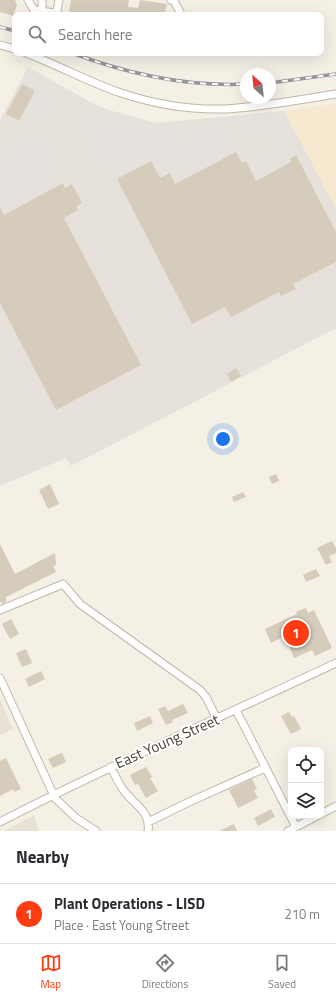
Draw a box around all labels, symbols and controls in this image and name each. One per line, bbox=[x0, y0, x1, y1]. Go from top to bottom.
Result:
search box bbox=[12, 12, 324, 56]
icon: search bbox=[26, 23, 48, 45]
text: Search here bbox=[58, 23, 132, 46]
north arrow bbox=[240, 68, 276, 104]
your location bbox=[213, 429, 233, 449]
pin: 1 bbox=[283, 618, 309, 648]
street label: East Young Street bbox=[111, 707, 223, 774]
map controls bbox=[288, 747, 324, 819]
button: locate bbox=[288, 747, 324, 783]
button: layers bbox=[288, 783, 324, 819]
text: Nearby bbox=[16, 844, 69, 870]
text: Plant Operations - LISD bbox=[54, 892, 205, 915]
text: 1 bbox=[25, 904, 33, 924]
text: 210 m bbox=[284, 904, 320, 924]
text: Place · East Young Street bbox=[54, 915, 189, 935]
tab: Map bbox=[40, 952, 62, 992]
tab: Directions bbox=[142, 952, 188, 992]
tab: Saved bbox=[268, 952, 296, 992]

